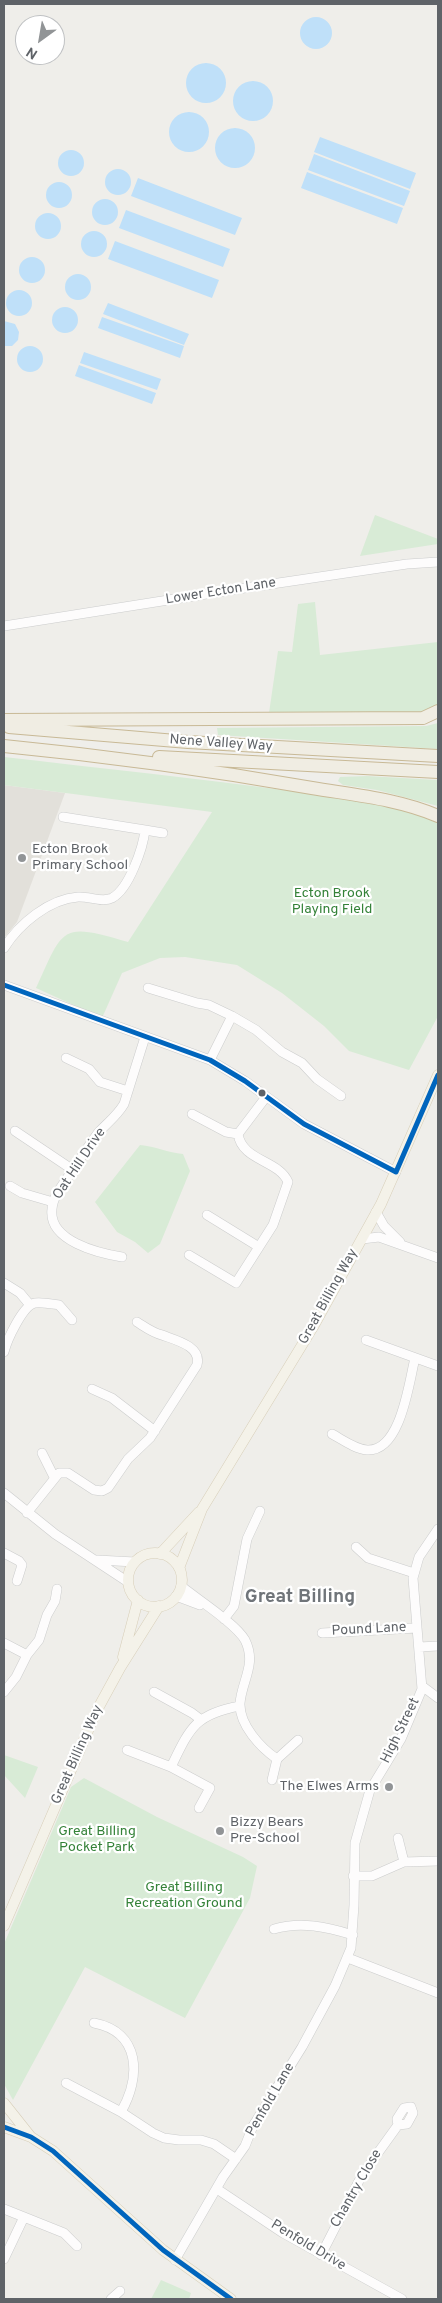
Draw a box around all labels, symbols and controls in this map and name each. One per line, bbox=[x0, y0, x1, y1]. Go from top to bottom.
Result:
north arrow bbox=[15, 15, 65, 65]
text: N bbox=[24, 42, 41, 62]
street label: Lower Ecton Lane bbox=[165, 575, 277, 609]
street label: Nene Valley Way bbox=[169, 732, 273, 756]
place label: Ecton Brook Primary School bbox=[32, 842, 128, 874]
marker: Ecton Brook Primary School bbox=[16, 852, 28, 864]
park label: Ecton Brook Playing Field bbox=[292, 886, 372, 919]
unlabelled marker bbox=[257, 1088, 267, 1098]
street label: Oat Hill Drive bbox=[50, 1125, 110, 1203]
street label: Great Billing Way bbox=[296, 1246, 362, 1348]
district label: Great Billing bbox=[245, 1587, 355, 1609]
street label: Pound Lane bbox=[331, 1620, 407, 1640]
street label: High Street bbox=[378, 1695, 424, 1767]
street label: Great Billing Way bbox=[49, 1703, 107, 1807]
place label: The Elwes Arms bbox=[279, 1779, 379, 1795]
marker: The Elwes Arms bbox=[383, 1781, 395, 1793]
place label: Bizzy Bears Pre-School bbox=[230, 1815, 304, 1848]
park label: Great Billing Pocket Park bbox=[58, 1824, 136, 1856]
marker: Bizzy Bears Pre-School bbox=[214, 1825, 226, 1837]
park label: Great Billing Recreation Ground bbox=[125, 1880, 243, 1912]
street label: Penfold Lane bbox=[243, 2060, 299, 2140]
street label: Chantry Close bbox=[328, 2147, 386, 2231]
street label: Penfold Drive bbox=[267, 2217, 349, 2275]

